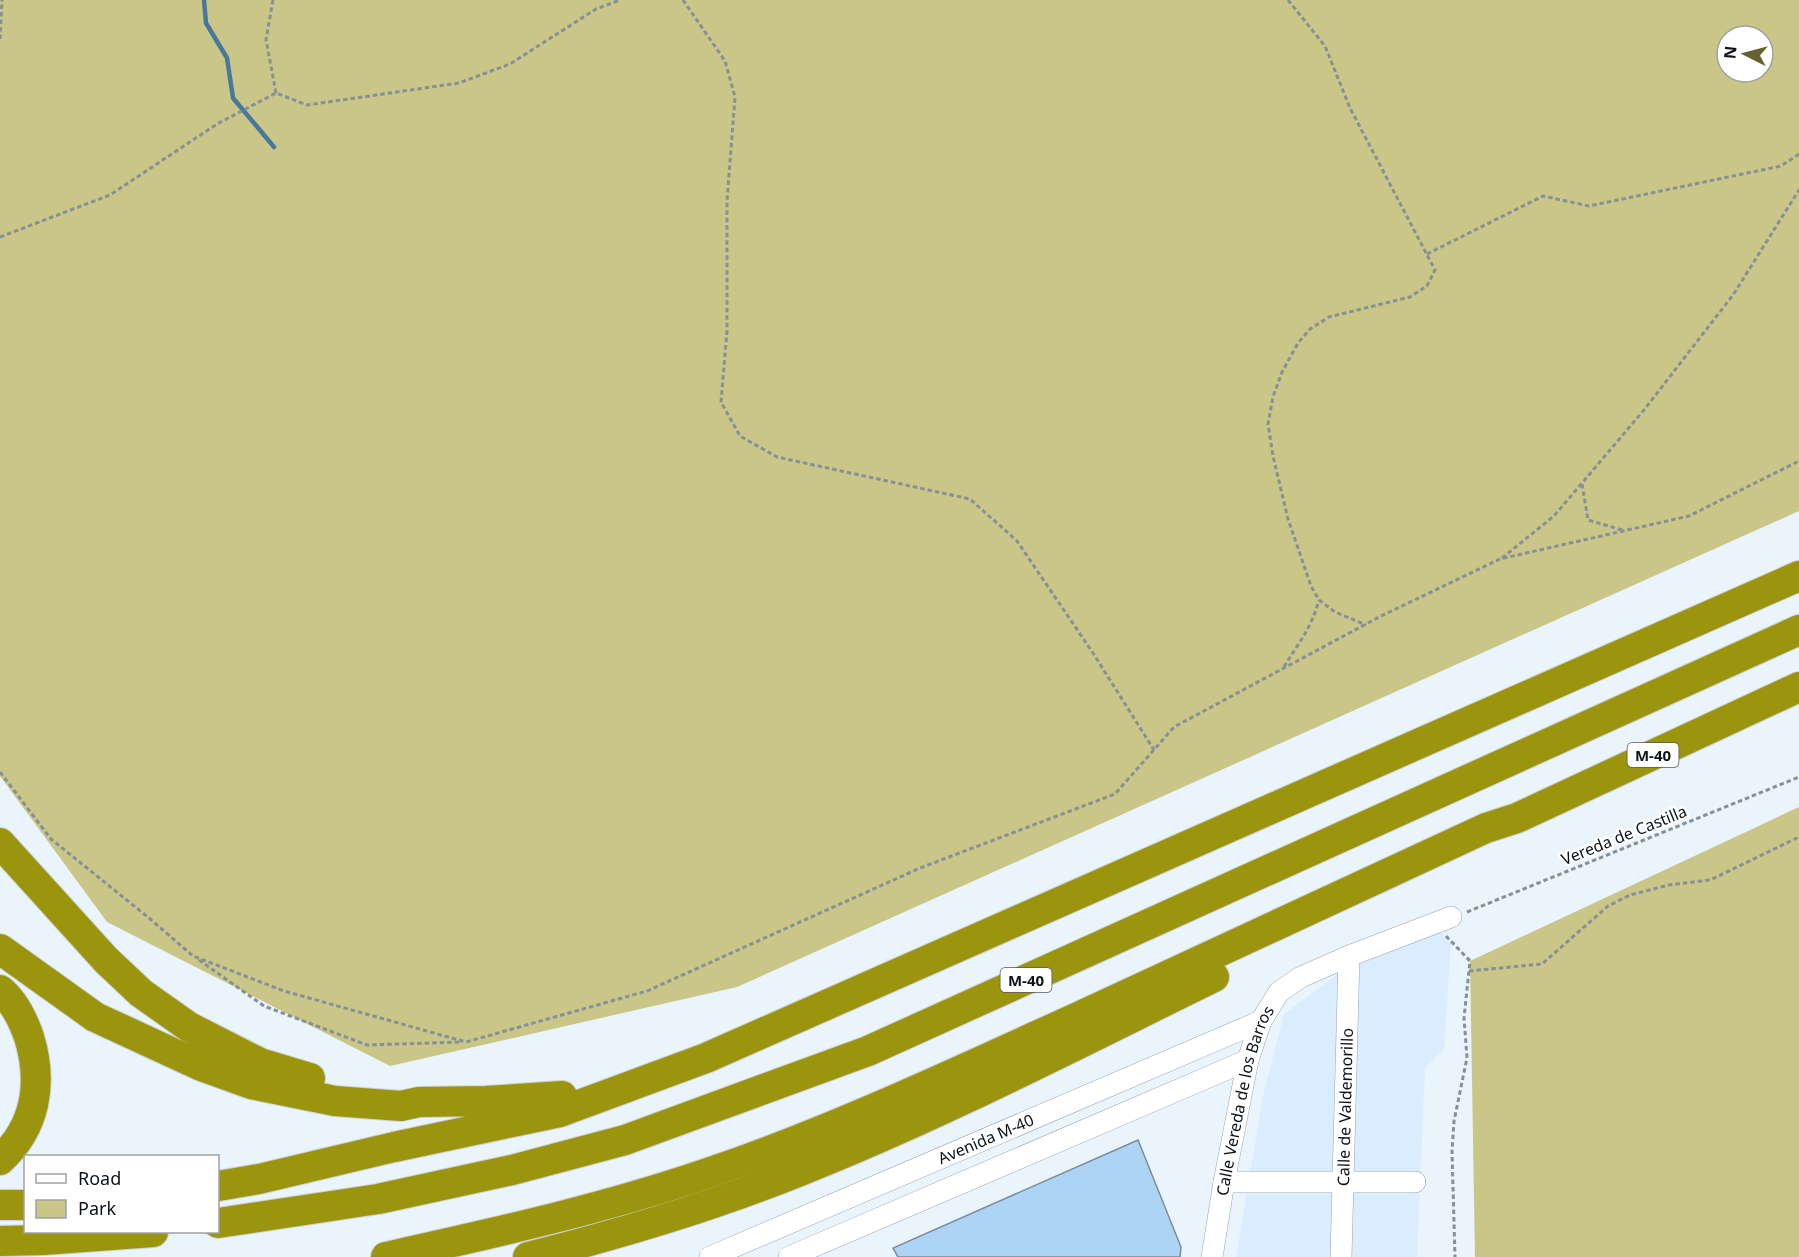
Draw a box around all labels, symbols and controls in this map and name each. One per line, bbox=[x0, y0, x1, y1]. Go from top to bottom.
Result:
north arrow bbox=[1715, 24, 1775, 84]
text: N bbox=[1718, 45, 1742, 60]
road number: M-40 bbox=[1628, 743, 1678, 767]
street label: Vereda de Castilla bbox=[1558, 800, 1690, 870]
road number: M-40 bbox=[1000, 968, 1052, 992]
street label: Calle Vereda de los Barros bbox=[1211, 1001, 1279, 1197]
street label: Calle de Valdemorillo bbox=[1332, 1028, 1358, 1186]
street label: Avenida M-40 bbox=[934, 1109, 1037, 1169]
legend bbox=[24, 1155, 219, 1233]
text: Road bbox=[78, 1166, 121, 1190]
text: Park bbox=[78, 1196, 116, 1220]

